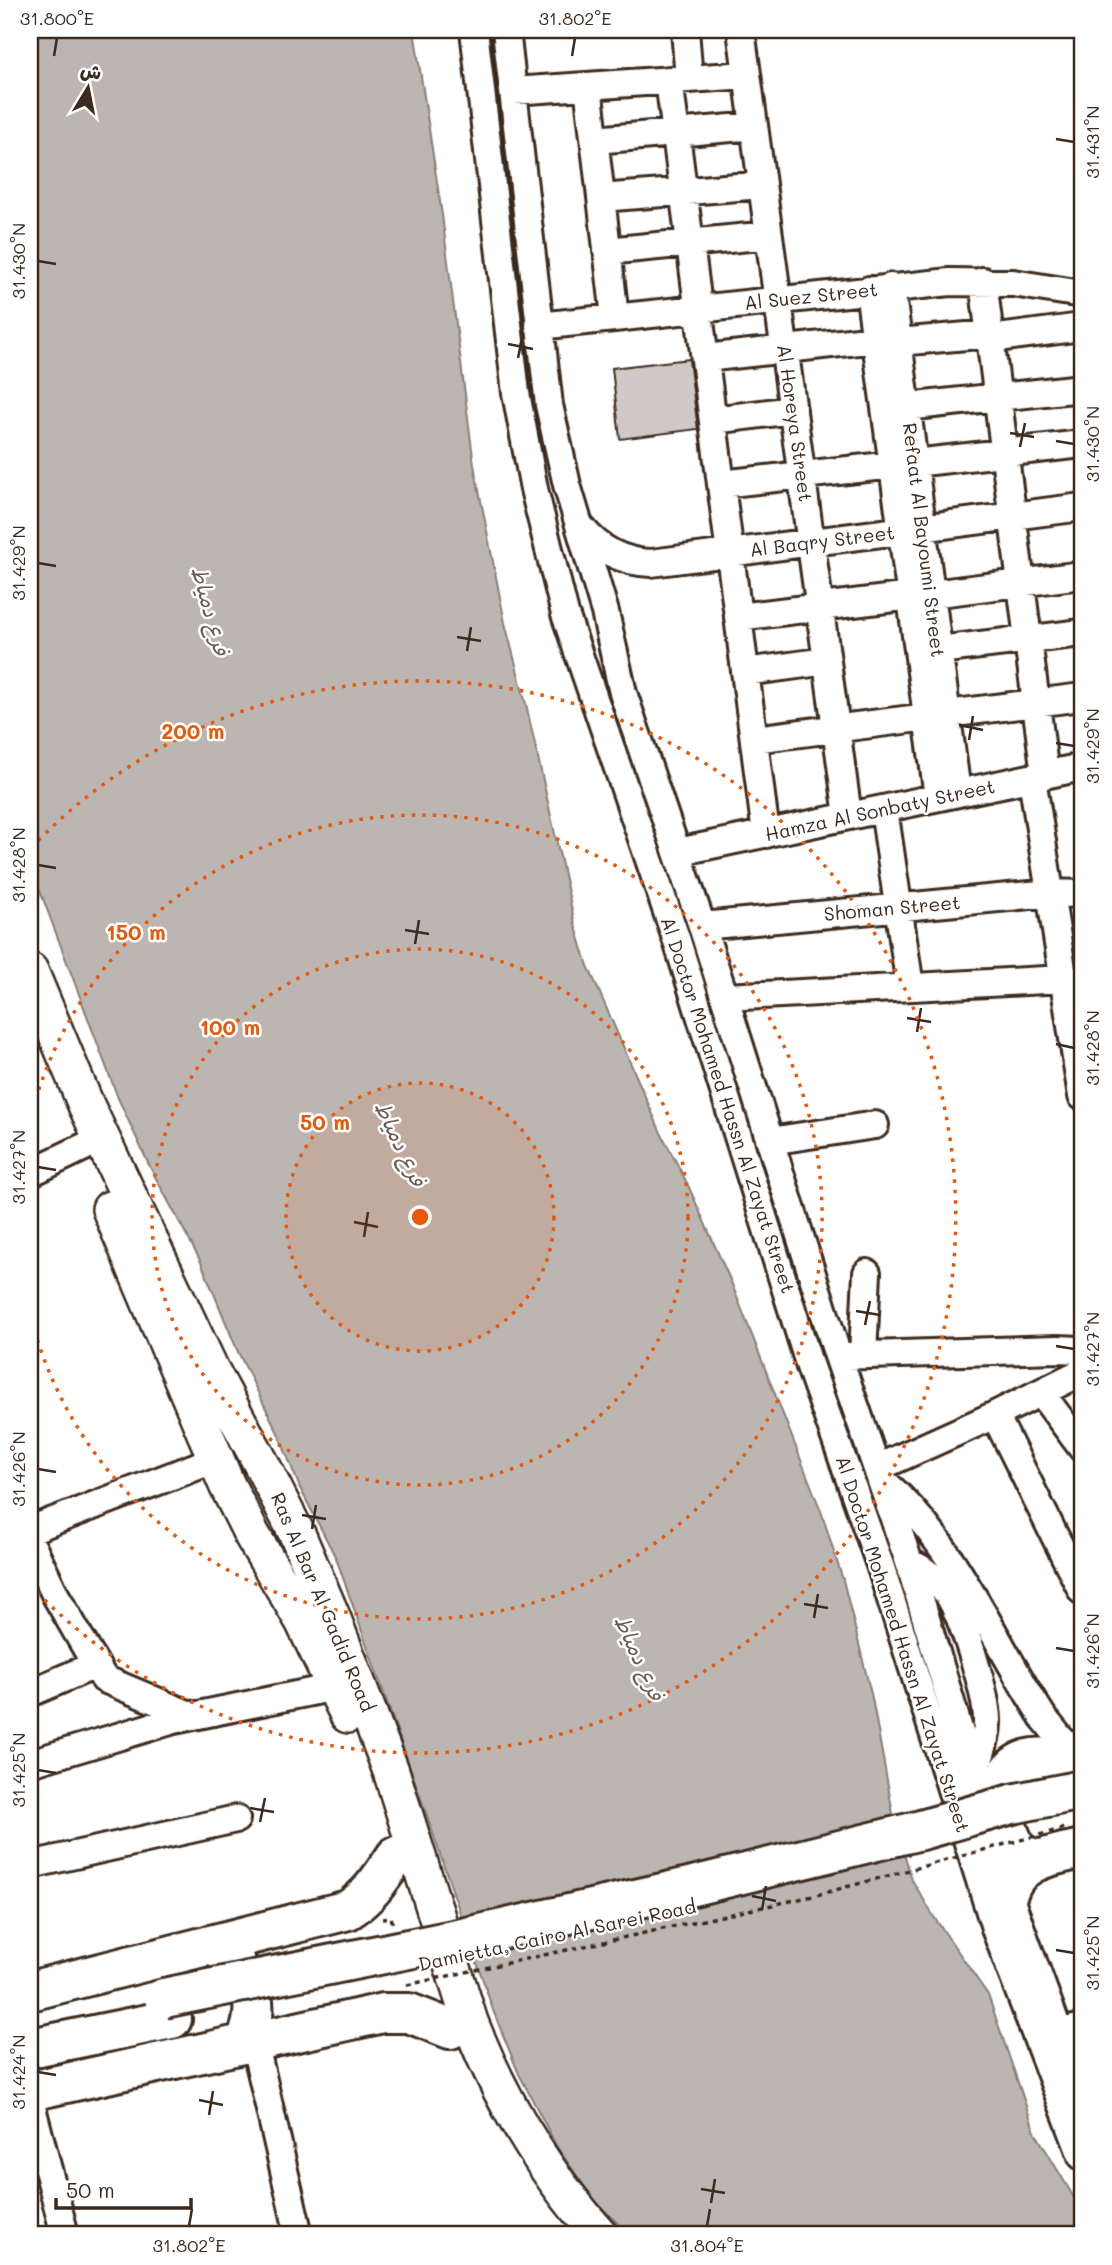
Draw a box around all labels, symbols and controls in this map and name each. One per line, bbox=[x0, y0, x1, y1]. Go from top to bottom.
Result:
text: 31.800°E bbox=[20, 6, 94, 30]
text: 31.802°E bbox=[538, 6, 612, 30]
north arrow bbox=[52, 52, 122, 122]
text: ش bbox=[79, 57, 104, 85]
text: 31.431°N bbox=[1080, 105, 1104, 179]
text: 31.430°N bbox=[6, 223, 30, 299]
street label: Al Suez Street bbox=[743, 276, 879, 315]
street label: Al Horeya Street bbox=[772, 343, 819, 503]
text: 31.430°N bbox=[1080, 406, 1104, 482]
street label: Refaat Al Bayoumi Street bbox=[898, 421, 951, 659]
street label: Al Baqry Street bbox=[748, 519, 896, 562]
text: 31.429°N bbox=[6, 525, 30, 601]
water label: فرع دمياط bbox=[184, 563, 237, 660]
text: 31.429°N bbox=[1080, 708, 1104, 784]
text: 200 m bbox=[162, 717, 224, 744]
street label: Hamza Al Sonbaty Street bbox=[763, 773, 997, 846]
text: 31.428°N bbox=[6, 827, 30, 903]
street label: Shoman Street bbox=[823, 889, 961, 926]
street label: Al Doctor Mohamed Hassn Al Zayat Street bbox=[656, 913, 801, 1296]
text: 150 m bbox=[106, 918, 166, 945]
text: 31.428°N bbox=[1080, 1010, 1104, 1086]
text: 100 m bbox=[200, 1013, 260, 1040]
water label: فرع دمياط bbox=[367, 1097, 433, 1193]
text: 50 m bbox=[300, 1108, 350, 1135]
text: 31.427°N bbox=[6, 1130, 30, 1204]
centre of rings bbox=[408, 1205, 432, 1229]
text: 31.427°N bbox=[1080, 1312, 1104, 1386]
text: 31.426°N bbox=[6, 1431, 30, 1507]
street label: Al Doctor Mohamed Hassn Al Zayat Street bbox=[831, 1452, 976, 1835]
street label: Ras Al Bar Al Gadid Road bbox=[266, 1488, 381, 1715]
water label: فرع دمياط bbox=[607, 1610, 672, 1707]
text: 31.426°N bbox=[1080, 1613, 1104, 1689]
text: 31.425°N bbox=[6, 1732, 30, 1808]
street label: Damietta, Cairo Al Sarei Road bbox=[416, 1893, 698, 1976]
text: 31.425°N bbox=[1080, 1915, 1104, 1991]
text: 31.424°N bbox=[6, 2034, 30, 2110]
scale bar bbox=[56, 2167, 191, 2211]
text: 50 m bbox=[66, 2176, 115, 2203]
text: 31.802°E bbox=[152, 2233, 226, 2257]
text: 31.804°E bbox=[670, 2233, 744, 2257]

